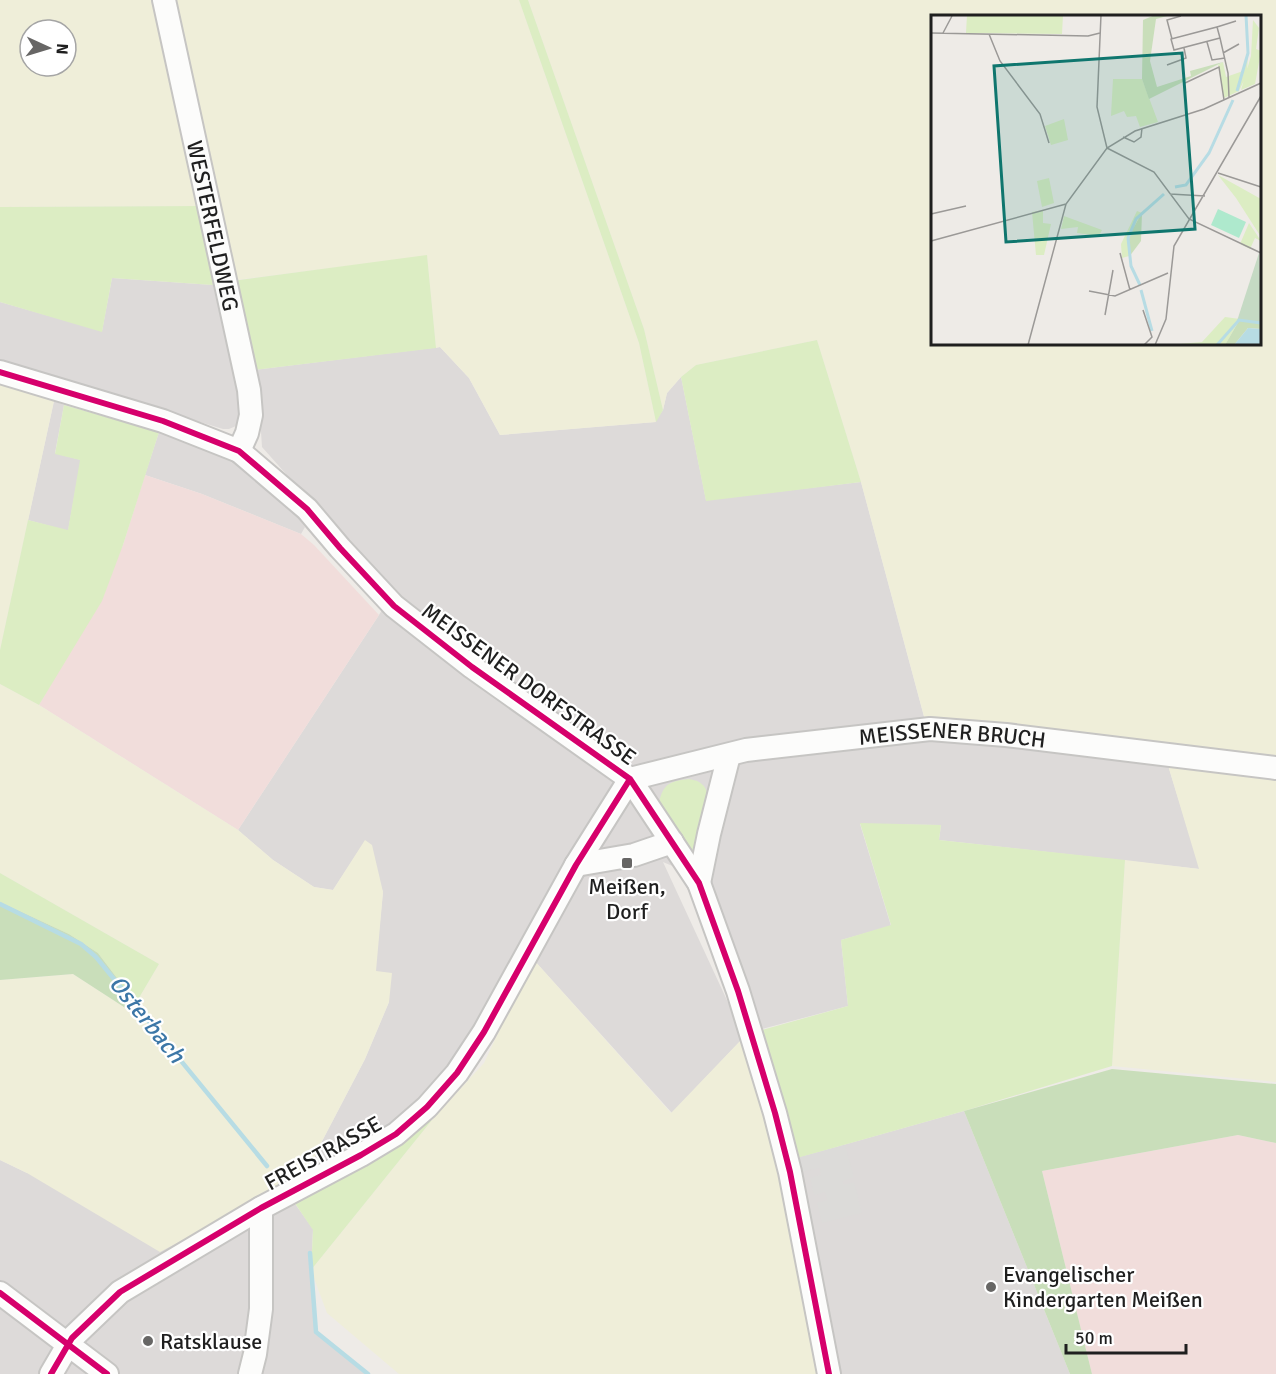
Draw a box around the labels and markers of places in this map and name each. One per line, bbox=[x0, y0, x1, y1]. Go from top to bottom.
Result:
marker: Meißen, Dorf bbox=[620, 856, 634, 870]
place label: Meißen, Dorf bbox=[588, 873, 666, 925]
place label: Evangelischer Kindergarten Meißen bbox=[1003, 1261, 1203, 1313]
marker: Evangelischer Kindergarten Meißen bbox=[984, 1280, 998, 1294]
place label: Ratsklause bbox=[160, 1328, 262, 1355]
marker: Ratsklause bbox=[141, 1334, 155, 1348]

